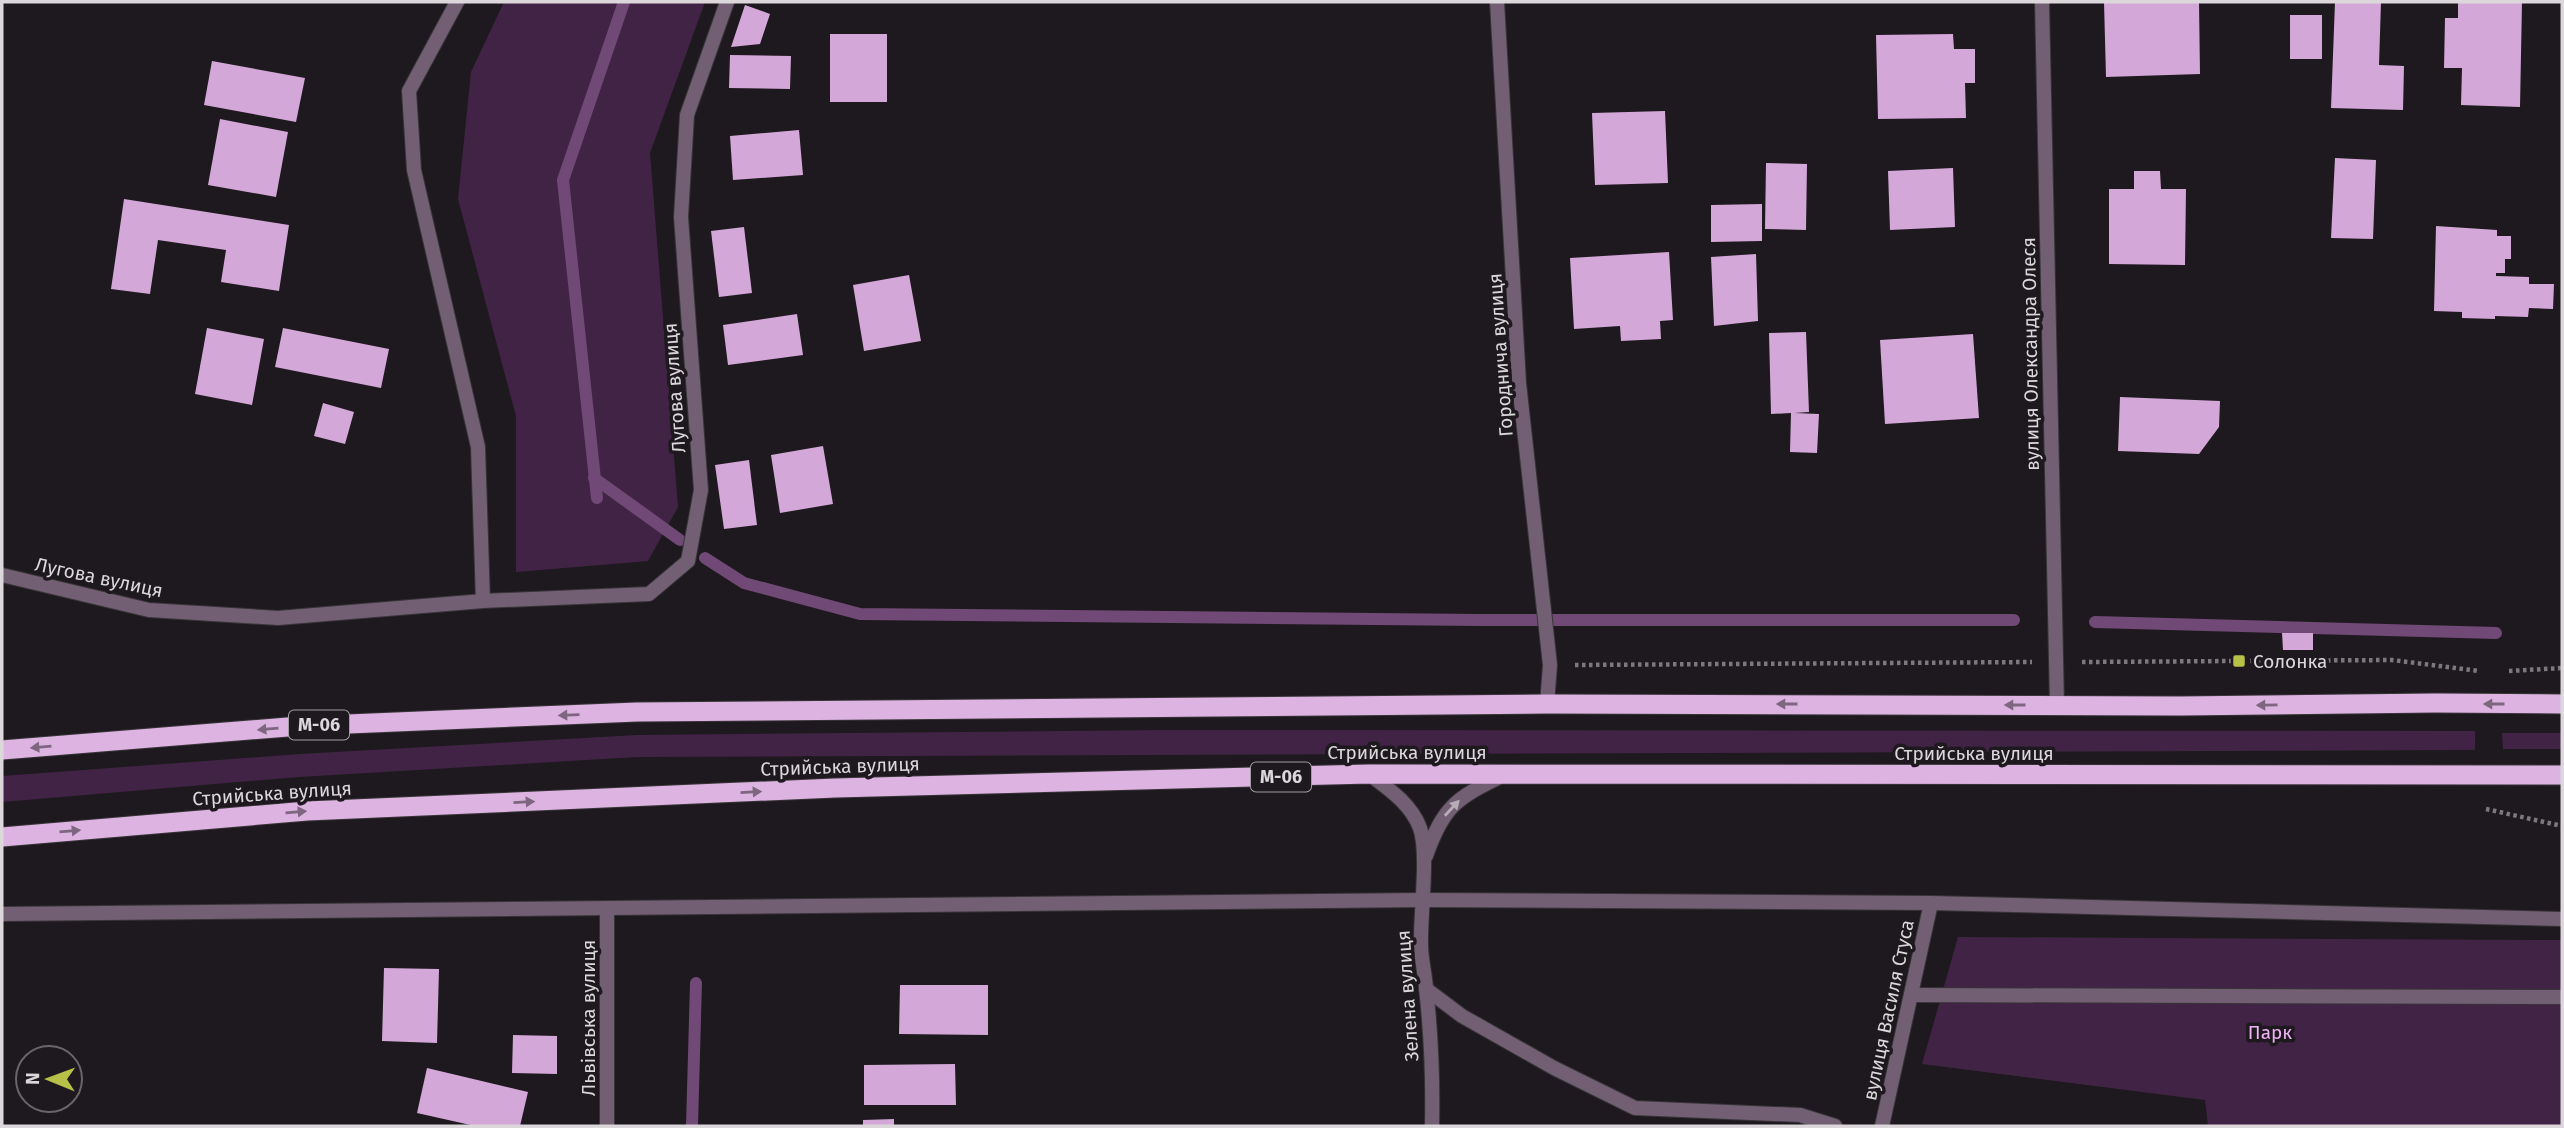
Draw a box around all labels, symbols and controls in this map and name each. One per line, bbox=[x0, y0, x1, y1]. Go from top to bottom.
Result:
street label: вулиця Олександра Олеся bbox=[2017, 237, 2044, 471]
street label: Городнича вулиця bbox=[1483, 273, 1518, 437]
street label: Лугова вулиця bbox=[658, 322, 691, 454]
street label: Лугова вулиця bbox=[33, 553, 165, 602]
place label: Солонка bbox=[2253, 650, 2327, 673]
marker: Солонка bbox=[2231, 653, 2247, 669]
one-way arrow bbox=[1776, 698, 1798, 710]
one-way arrow bbox=[2483, 698, 2505, 710]
one-way arrow bbox=[2003, 699, 2025, 711]
one-way arrow bbox=[2255, 699, 2277, 711]
one-way arrow bbox=[558, 709, 580, 720]
road number: М-06 bbox=[289, 710, 349, 740]
one-way arrow bbox=[257, 724, 279, 735]
street label: Стрийська вулиця bbox=[1327, 741, 1487, 764]
one-way arrow bbox=[30, 742, 52, 753]
street label: Стрийська вулиця bbox=[1894, 742, 2054, 765]
street label: Стрийська вулиця bbox=[760, 752, 920, 781]
road number: М-06 bbox=[1251, 762, 1311, 792]
street label: Стрийська вулиця bbox=[192, 776, 352, 811]
one-way arrow bbox=[740, 786, 762, 797]
one-way arrow bbox=[513, 796, 535, 807]
one-way arrow bbox=[1444, 800, 1460, 817]
one-way arrow bbox=[286, 806, 308, 817]
one-way arrow bbox=[59, 825, 81, 836]
street label: вулиця Василя Стуса bbox=[1858, 918, 1919, 1103]
street label: Зелена вулиця bbox=[1391, 930, 1424, 1062]
street label: Львівська вулиця bbox=[577, 940, 600, 1096]
park label: Парк bbox=[2248, 1021, 2292, 1044]
north arrow bbox=[14, 1044, 84, 1114]
text: N bbox=[21, 1072, 44, 1085]

